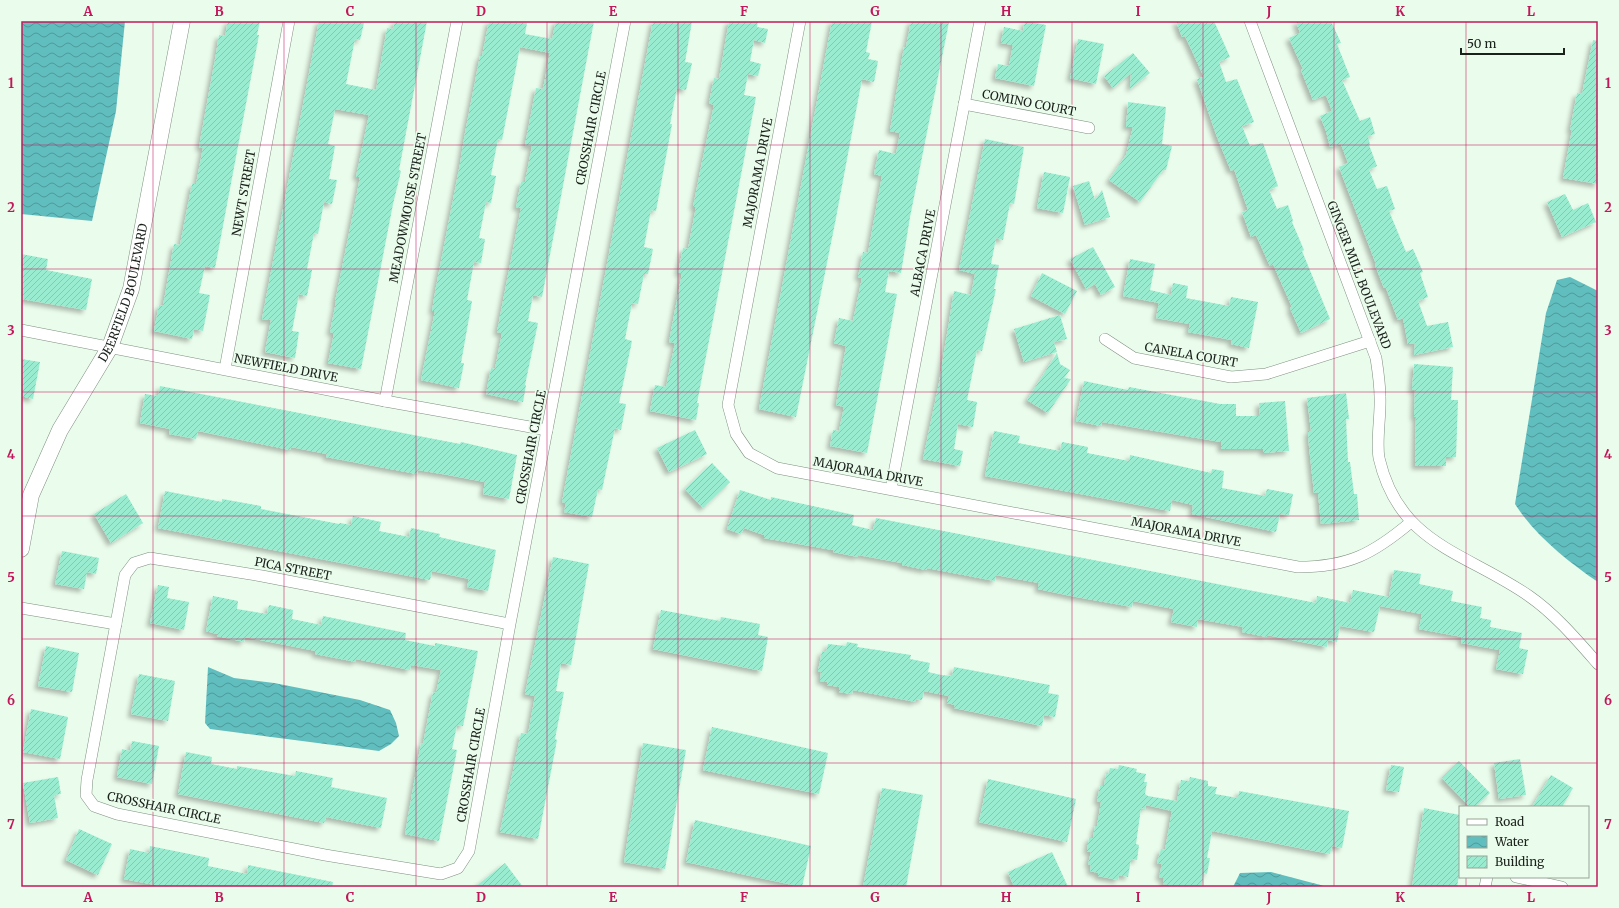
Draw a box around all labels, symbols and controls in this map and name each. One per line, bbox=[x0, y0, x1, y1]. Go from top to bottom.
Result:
text: A bbox=[82, 3, 93, 20]
text: B bbox=[214, 3, 224, 20]
text: C bbox=[346, 3, 355, 20]
text: D bbox=[476, 3, 486, 20]
text: E bbox=[609, 3, 618, 20]
text: F bbox=[740, 3, 748, 20]
text: G bbox=[870, 3, 880, 20]
text: H bbox=[1001, 3, 1012, 20]
text: I bbox=[1135, 3, 1141, 20]
text: J bbox=[1265, 3, 1272, 20]
text: K bbox=[1395, 3, 1405, 20]
text: L bbox=[1527, 3, 1536, 20]
scale bar bbox=[1461, 30, 1564, 56]
text: 50 m bbox=[1467, 36, 1496, 51]
street label: CROSSHAIR CIRCLE bbox=[572, 69, 609, 186]
text: 1 bbox=[8, 75, 14, 92]
text: 1 bbox=[1605, 75, 1611, 92]
street label: COMINO COURT bbox=[981, 86, 1078, 119]
street label: MAJORAMA DRIVE bbox=[739, 116, 776, 229]
street label: MEADOWMOUSE STREET bbox=[386, 131, 430, 284]
street label: NEWT STREET bbox=[228, 148, 259, 237]
text: 2 bbox=[7, 199, 15, 216]
street label: GINGER MILL BOULEVARD bbox=[1324, 199, 1395, 351]
text: 2 bbox=[1604, 199, 1612, 216]
street label: ALBACA DRIVE bbox=[906, 208, 938, 299]
street label: DEERFIELD BOULEVARD bbox=[95, 222, 150, 365]
text: 3 bbox=[7, 322, 15, 339]
text: 3 bbox=[1604, 322, 1612, 339]
street label: CANELA COURT bbox=[1143, 339, 1239, 370]
street label: NEWFIELD DRIVE bbox=[233, 350, 340, 385]
street label: CROSSHAIR CIRCLE bbox=[512, 388, 549, 505]
text: 4 bbox=[7, 446, 16, 463]
text: 4 bbox=[1604, 446, 1613, 463]
street label: MAJORAMA DRIVE bbox=[812, 453, 925, 490]
street label: MAJORAMA DRIVE bbox=[1130, 513, 1243, 550]
street label: PICA STREET bbox=[253, 554, 333, 583]
text: 5 bbox=[7, 569, 15, 586]
text: 5 bbox=[1604, 569, 1612, 586]
text: 6 bbox=[7, 692, 15, 709]
text: 6 bbox=[1604, 692, 1612, 709]
street label: CROSSHAIR CIRCLE bbox=[453, 706, 488, 823]
street label: CROSSHAIR CIRCLE bbox=[106, 788, 223, 827]
legend bbox=[1459, 806, 1589, 878]
text: Road bbox=[1495, 814, 1524, 829]
text: 7 bbox=[7, 816, 15, 833]
text: 7 bbox=[1604, 816, 1612, 833]
text: Water bbox=[1494, 834, 1530, 849]
text: Building bbox=[1495, 854, 1545, 869]
text: A bbox=[82, 889, 93, 906]
text: B bbox=[214, 889, 224, 906]
text: C bbox=[346, 889, 355, 906]
text: D bbox=[476, 889, 486, 906]
text: E bbox=[609, 889, 618, 906]
text: F bbox=[740, 889, 748, 906]
text: G bbox=[870, 889, 880, 906]
text: H bbox=[1001, 889, 1012, 906]
text: I bbox=[1135, 889, 1141, 906]
text: J bbox=[1265, 889, 1272, 906]
text: K bbox=[1395, 889, 1405, 906]
text: L bbox=[1527, 889, 1536, 906]

